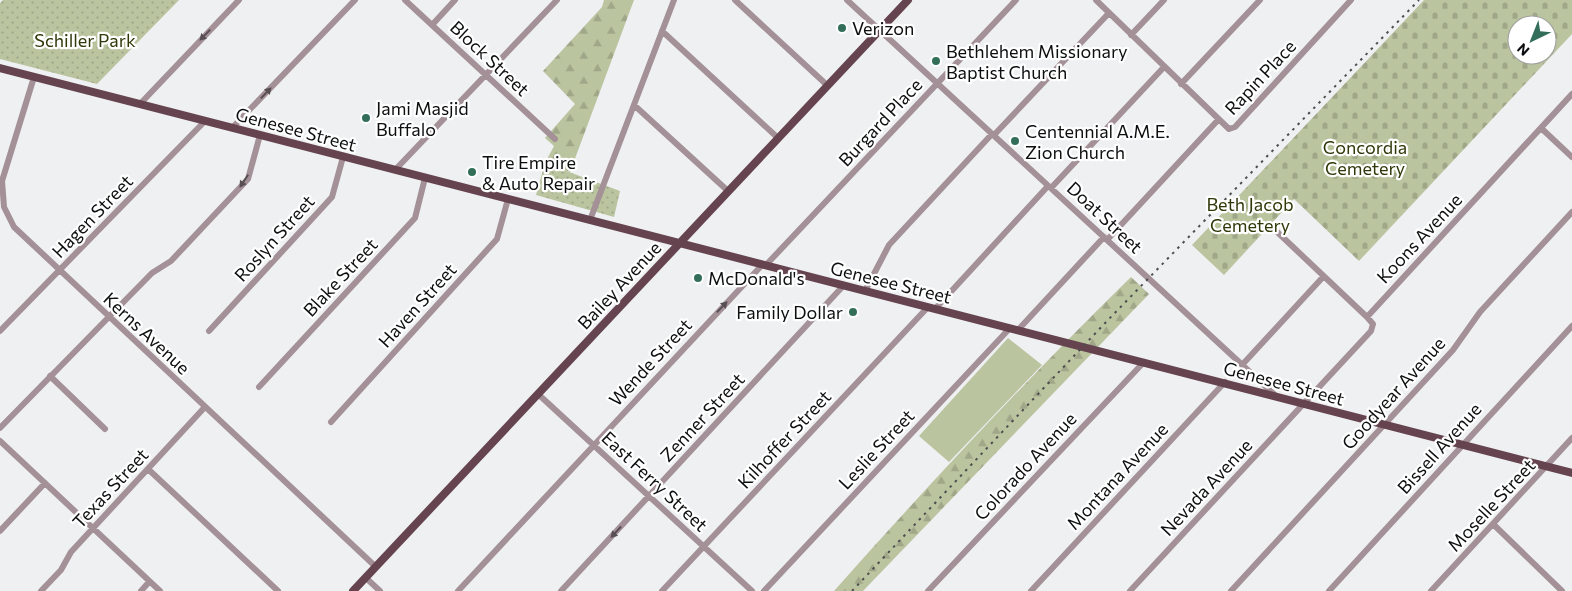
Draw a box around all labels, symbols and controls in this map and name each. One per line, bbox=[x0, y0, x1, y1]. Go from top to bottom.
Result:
north arrow bbox=[1507, 15, 1557, 65]
street label: Block Street bbox=[446, 16, 534, 100]
place label: Verizon bbox=[852, 17, 914, 39]
marker: Verizon bbox=[836, 22, 848, 34]
park label: Schiller Park bbox=[34, 29, 136, 51]
one-way arrow bbox=[199, 29, 211, 41]
street label: Rapin Place bbox=[1220, 35, 1300, 119]
place label: Bethlehem Missionary Baptist Church bbox=[946, 40, 1128, 83]
text: N bbox=[1513, 40, 1532, 60]
marker: Bethlehem Missionary Baptist Church bbox=[930, 55, 942, 67]
street label: Burgard Place bbox=[834, 73, 926, 171]
one-way arrow bbox=[260, 87, 272, 99]
place label: Jami Masjid Buffalo bbox=[376, 97, 469, 140]
street label: Genesee Street bbox=[233, 102, 359, 156]
marker: Jami Masjid Buffalo bbox=[360, 112, 372, 124]
place label: Centennial A.M.E. Zion Church bbox=[1025, 120, 1170, 163]
marker: Centennial A.M.E. Zion Church bbox=[1009, 135, 1021, 147]
park label: Concordia Cemetery bbox=[1323, 136, 1407, 179]
place label: Tire Empire & Auto Repair bbox=[482, 151, 595, 194]
marker: Tire Empire & Auto Repair bbox=[466, 166, 478, 178]
street label: Hagen Street bbox=[47, 170, 137, 262]
one-way arrow bbox=[240, 174, 249, 187]
street label: Doat Street bbox=[1063, 177, 1147, 257]
street label: Koons Avenue bbox=[1372, 188, 1466, 288]
street label: Roslyn Street bbox=[229, 190, 319, 286]
park label: Beth Jacob Cemetery bbox=[1206, 193, 1294, 236]
street label: Blake Street bbox=[298, 233, 382, 321]
street label: Bailey Avenue bbox=[573, 236, 665, 334]
street label: Genesee Street bbox=[828, 256, 954, 308]
street label: Haven Street bbox=[373, 258, 461, 352]
place label: McDonald's bbox=[708, 267, 805, 289]
marker: McDonald's bbox=[692, 272, 704, 284]
street label: Kerns Avenue bbox=[99, 287, 195, 379]
one-way arrow bbox=[716, 301, 728, 313]
place label: Family Dollar bbox=[736, 301, 843, 323]
marker: Family Dollar bbox=[847, 306, 859, 318]
street label: Wende Street bbox=[604, 314, 696, 410]
street label: Goodyear Avenue bbox=[1337, 332, 1449, 454]
street label: Genesee Street bbox=[1221, 356, 1347, 410]
street label: Zenner Street bbox=[655, 368, 749, 466]
street label: Kilhoffer Street bbox=[733, 385, 835, 493]
street label: Bissell Avenue bbox=[1392, 398, 1486, 498]
street label: Leslie Street bbox=[834, 405, 918, 493]
street label: Colorado Avenue bbox=[969, 408, 1081, 524]
street label: Montana Avenue bbox=[1062, 418, 1172, 534]
street label: East Ferry Street bbox=[598, 426, 712, 536]
street label: Nevada Avenue bbox=[1155, 434, 1257, 540]
street label: Texas Street bbox=[67, 444, 153, 532]
street label: Moselle Street bbox=[1443, 454, 1539, 556]
one-way arrow bbox=[610, 526, 622, 538]

